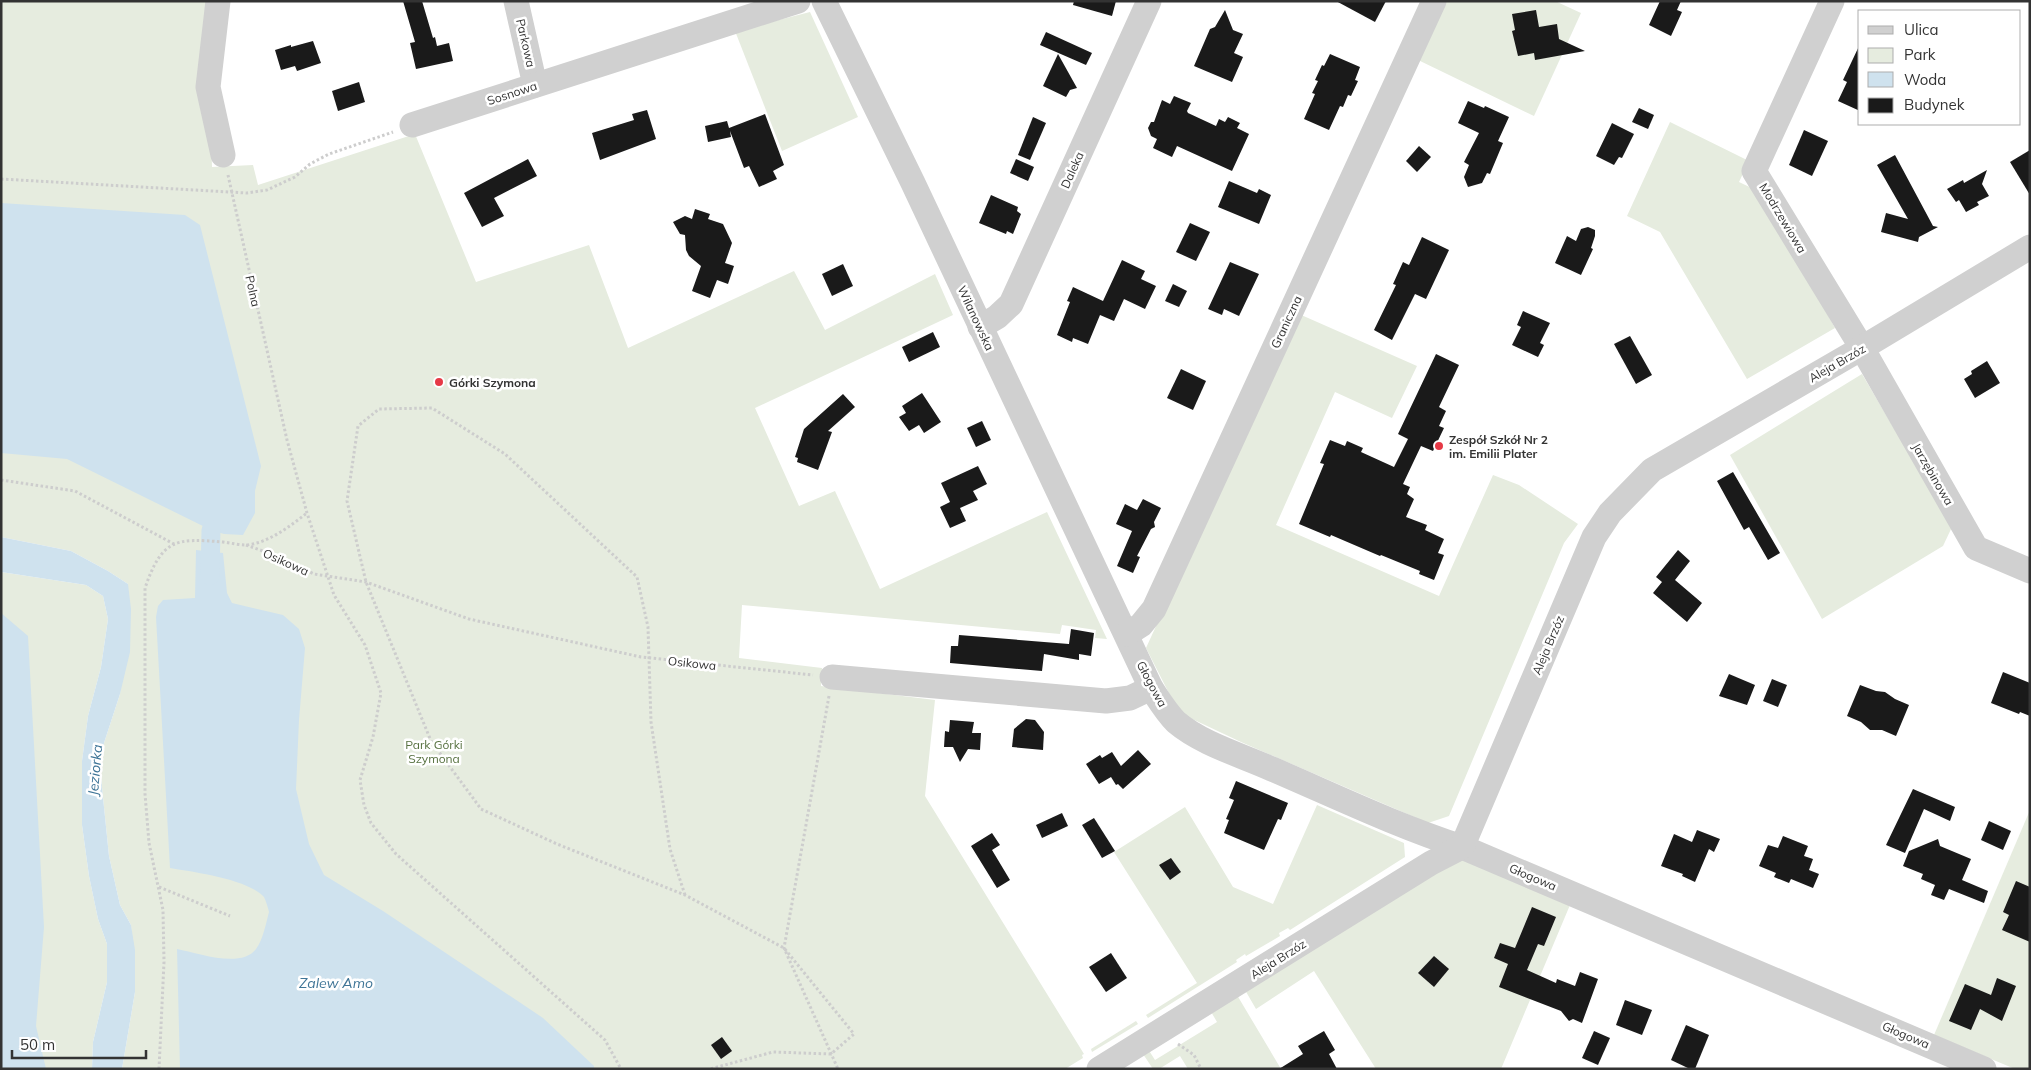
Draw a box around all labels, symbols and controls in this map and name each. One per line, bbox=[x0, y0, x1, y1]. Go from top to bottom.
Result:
legend bbox=[1858, 10, 2021, 125]
street label: Parkowa bbox=[513, 17, 539, 69]
text: Ulica bbox=[1904, 20, 1938, 39]
text: Park bbox=[1904, 45, 1936, 64]
text: Woda bbox=[1904, 70, 1946, 89]
street label: Sosnowa bbox=[485, 78, 539, 108]
text: Budynek bbox=[1904, 95, 1965, 114]
street label: Daleka bbox=[1057, 149, 1087, 191]
street label: Modrzewiowa bbox=[1756, 180, 1810, 256]
street label: Polna bbox=[242, 274, 264, 308]
street label: Wilanowska bbox=[954, 283, 998, 353]
street label: Graniczna bbox=[1267, 293, 1305, 351]
street label: Aleja Brzóz bbox=[1806, 341, 1868, 385]
place label: Górki Szymona bbox=[449, 375, 536, 390]
marker: Górki Szymona bbox=[433, 376, 445, 388]
place label: Zespół Szkół Nr 2 im. Emilii Plater bbox=[1449, 432, 1548, 461]
marker: Zespół Szkół Nr 2 im. Emilii Plater bbox=[1433, 440, 1445, 452]
street label: Jarzębinowa bbox=[1909, 440, 1957, 508]
street label: Osikowa bbox=[261, 545, 311, 579]
street label: Aleja Brzóz bbox=[1529, 613, 1567, 677]
street label: Osikowa bbox=[667, 653, 717, 673]
street label: Głogowa bbox=[1134, 658, 1170, 710]
park label: Park Górki Szymona bbox=[405, 737, 463, 766]
water label: Jeziorka bbox=[84, 744, 106, 797]
street label: Głogowa bbox=[1507, 860, 1559, 894]
street label: Aleja Brzóz bbox=[1247, 936, 1309, 982]
water label: Zalew Amo bbox=[299, 974, 373, 992]
street label: Głogowa bbox=[1880, 1018, 1932, 1052]
scale bar bbox=[12, 1028, 146, 1060]
text: 50 m bbox=[20, 1035, 55, 1054]

